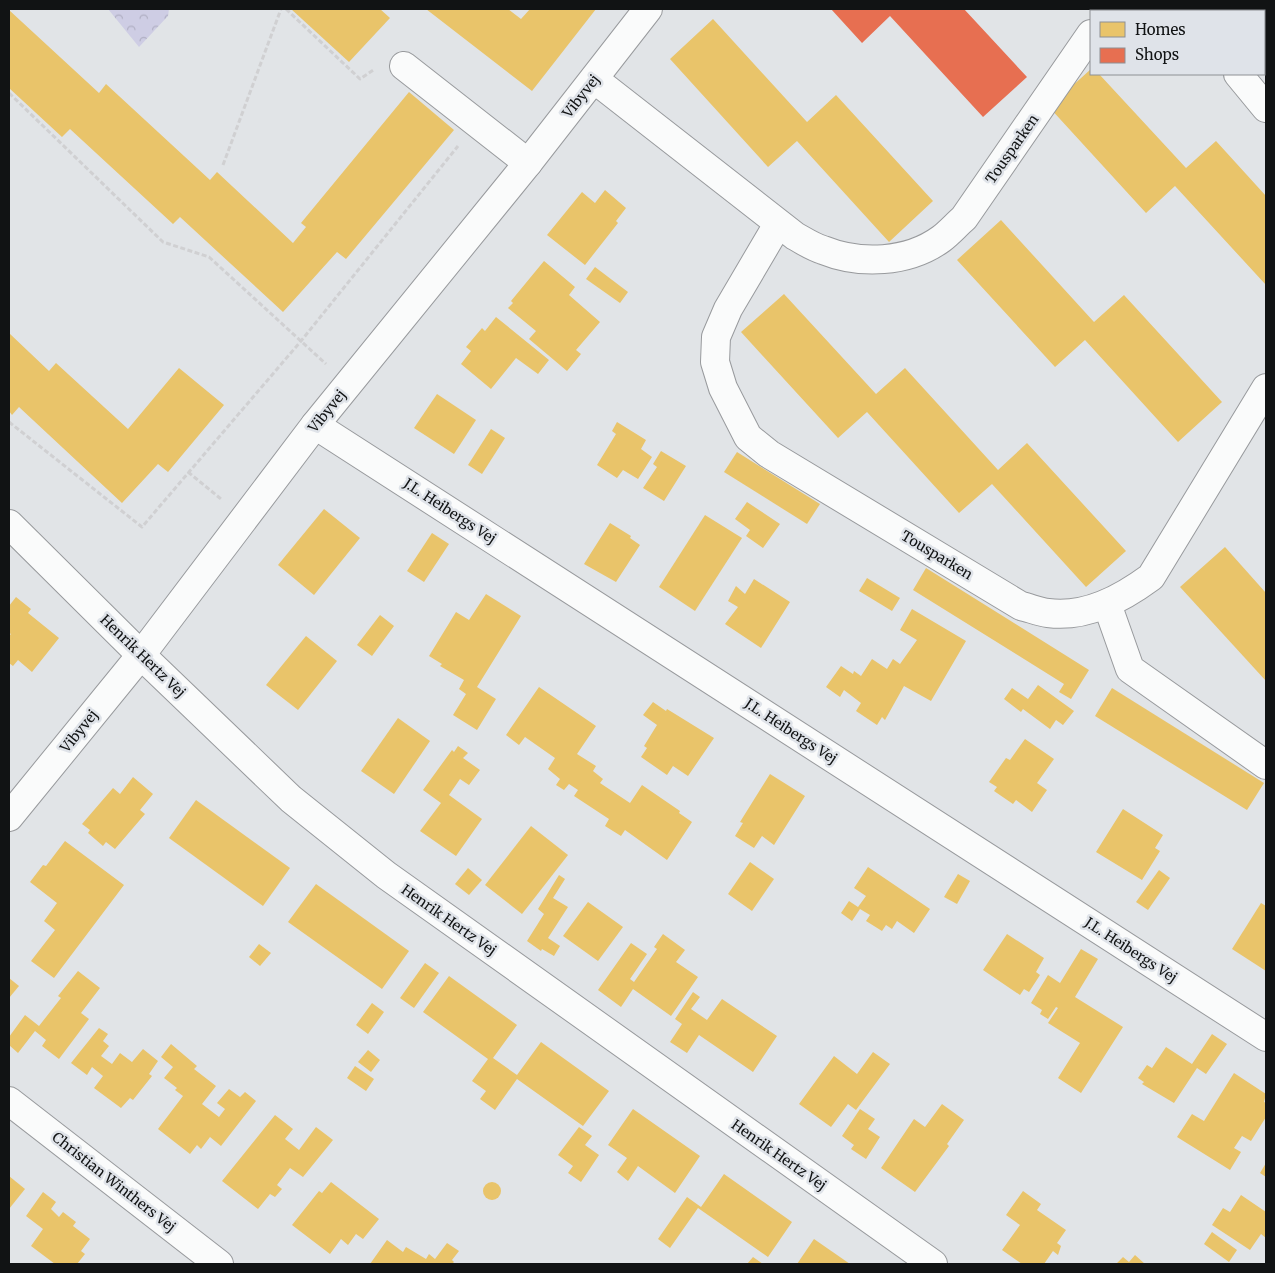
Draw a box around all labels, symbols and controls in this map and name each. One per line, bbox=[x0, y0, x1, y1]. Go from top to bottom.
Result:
legend bbox=[1090, 10, 1265, 75]
text: Homes bbox=[1135, 20, 1186, 39]
text: Shops bbox=[1135, 45, 1179, 64]
street label: Vibyvej bbox=[558, 71, 604, 122]
street label: Tousparken bbox=[982, 111, 1042, 187]
street label: Vibyvej bbox=[304, 386, 350, 437]
street label: J.L. Heibergs Vej bbox=[399, 474, 500, 548]
street label: Tousparken bbox=[898, 527, 976, 583]
street label: Henrik Hertz Vej bbox=[97, 611, 189, 701]
street label: J.L. Heibergs Vej bbox=[740, 694, 841, 768]
street label: Vibyvej bbox=[56, 706, 102, 757]
street label: Henrik Hertz Vej bbox=[398, 881, 500, 959]
street label: J.L. Heibergs Vej bbox=[1080, 913, 1181, 987]
street label: Henrik Hertz Vej bbox=[728, 1116, 830, 1194]
street label: Christian Winthers Vej bbox=[49, 1128, 179, 1236]

